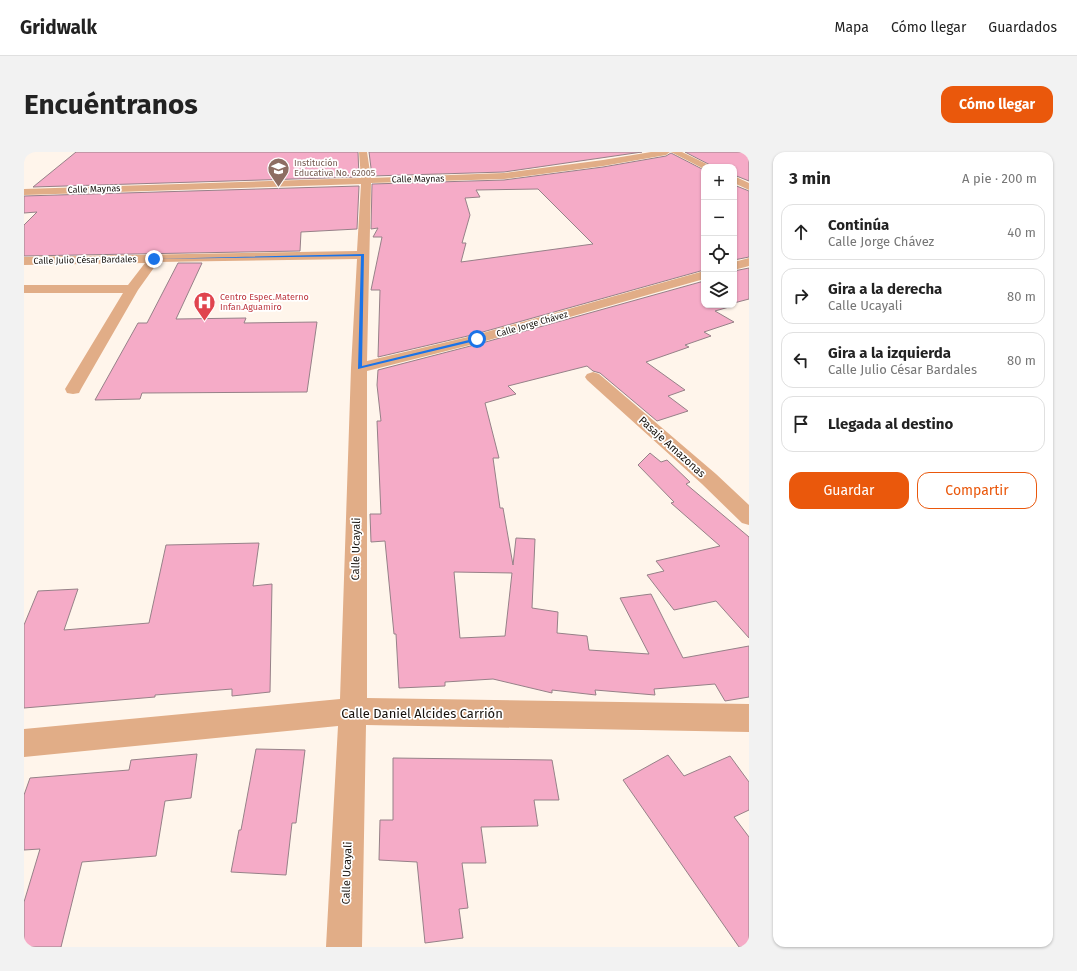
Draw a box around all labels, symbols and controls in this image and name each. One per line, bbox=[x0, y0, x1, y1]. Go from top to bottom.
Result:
text: Gridwalk bbox=[20, 16, 97, 39]
text: Mapa bbox=[835, 19, 869, 36]
text: Cómo llegar bbox=[891, 19, 966, 36]
text: Guardados bbox=[988, 19, 1057, 36]
button: Cómo llegar bbox=[941, 86, 1053, 123]
text: Encuéntranos bbox=[24, 88, 198, 121]
school or university icon: Institución Educativa No. 62005 bbox=[265, 155, 291, 188]
place label: Institución Educativa No. 62005 bbox=[294, 158, 376, 178]
map controls bbox=[701, 164, 737, 308]
button: + bbox=[701, 164, 737, 200]
text: 3 min bbox=[789, 168, 831, 189]
text: A pie · 200 m bbox=[962, 171, 1037, 186]
street label: Calle Maynas bbox=[392, 174, 444, 184]
street label: Calle Maynas bbox=[67, 183, 121, 195]
button: − bbox=[701, 200, 737, 236]
text: Continúa bbox=[828, 216, 889, 234]
icon: ahead bbox=[790, 221, 812, 243]
text: 40 m bbox=[1007, 225, 1036, 240]
text: Calle Jorge Chávez bbox=[828, 234, 934, 249]
button: locate bbox=[701, 236, 737, 272]
route end bbox=[145, 250, 163, 268]
street label: Calle Julio César Bardales bbox=[33, 254, 137, 266]
button: layers bbox=[701, 272, 737, 308]
text: Gira a la derecha bbox=[828, 280, 942, 298]
icon: right bbox=[790, 285, 812, 307]
hospital icon: Centro Espec.Materno Infan.Aguamiro bbox=[192, 289, 218, 322]
text: 80 m bbox=[1007, 289, 1036, 304]
place label: Centro Espec.Materno Infan.Aguamiro bbox=[220, 292, 309, 312]
text: Calle Ucayali bbox=[828, 298, 902, 313]
street label: Calle Jorge Chávez bbox=[495, 309, 569, 339]
route start bbox=[468, 330, 486, 348]
text: Gira a la izquierda bbox=[828, 344, 951, 362]
icon: left bbox=[790, 349, 812, 371]
text: 80 m bbox=[1007, 353, 1036, 368]
text: Calle Julio César Bardales bbox=[828, 362, 977, 377]
icon: arrive bbox=[790, 413, 812, 435]
street label: Pasaje Amazonas bbox=[636, 414, 708, 480]
text: Llegada al destino bbox=[828, 415, 953, 433]
button: Guardar bbox=[789, 472, 909, 509]
button: Compartir bbox=[917, 472, 1037, 509]
street label: Calle Ucayali bbox=[349, 517, 363, 581]
street label: Calle Daniel Alcides Carrión bbox=[341, 706, 503, 721]
street label: Calle Ucayali bbox=[339, 841, 355, 905]

